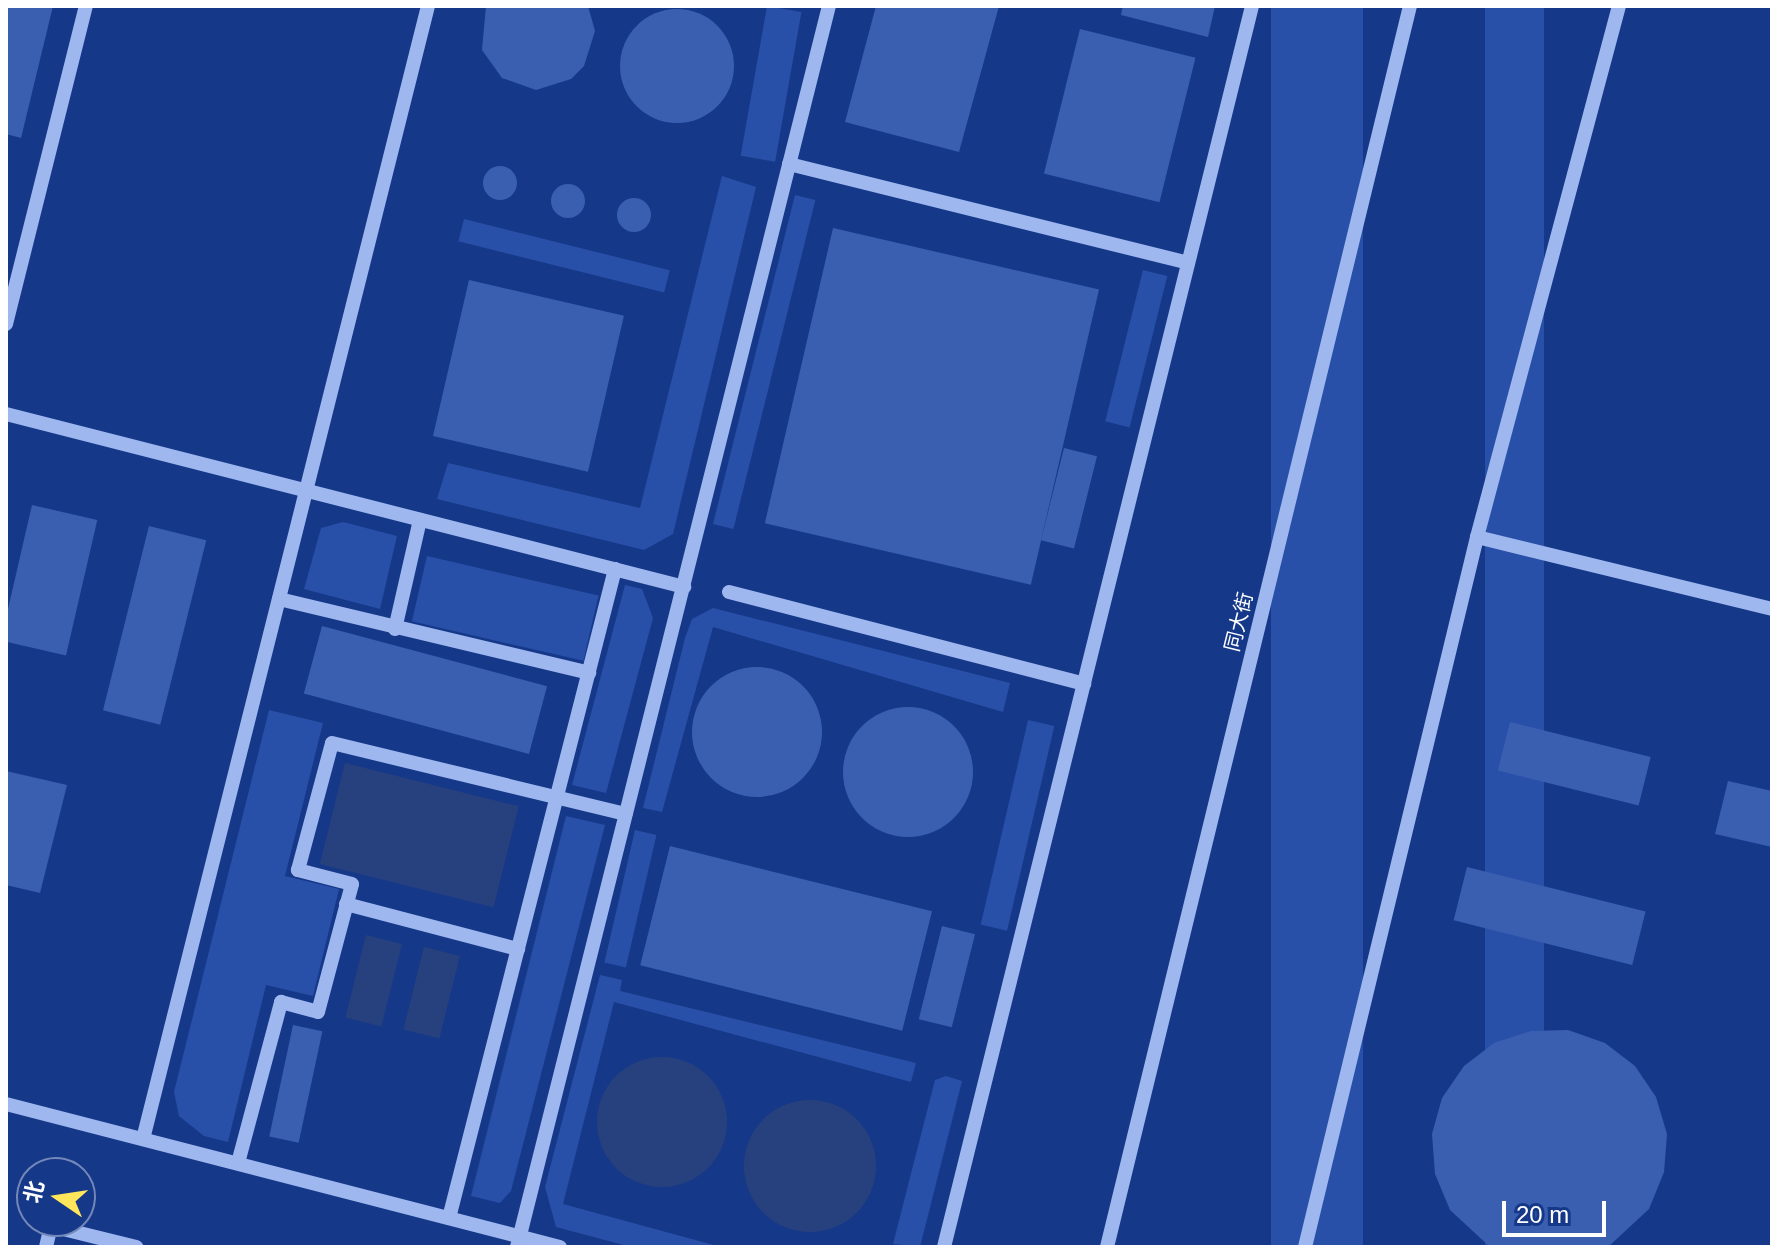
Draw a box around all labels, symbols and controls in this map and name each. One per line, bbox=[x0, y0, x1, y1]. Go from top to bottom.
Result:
street label: 同大街 bbox=[1220, 590, 1258, 654]
north arrow bbox=[16, 1157, 96, 1237]
text: 北 bbox=[19, 1178, 49, 1205]
scale bar bbox=[1506, 1185, 1610, 1235]
text: 20 m bbox=[1516, 1201, 1569, 1228]

